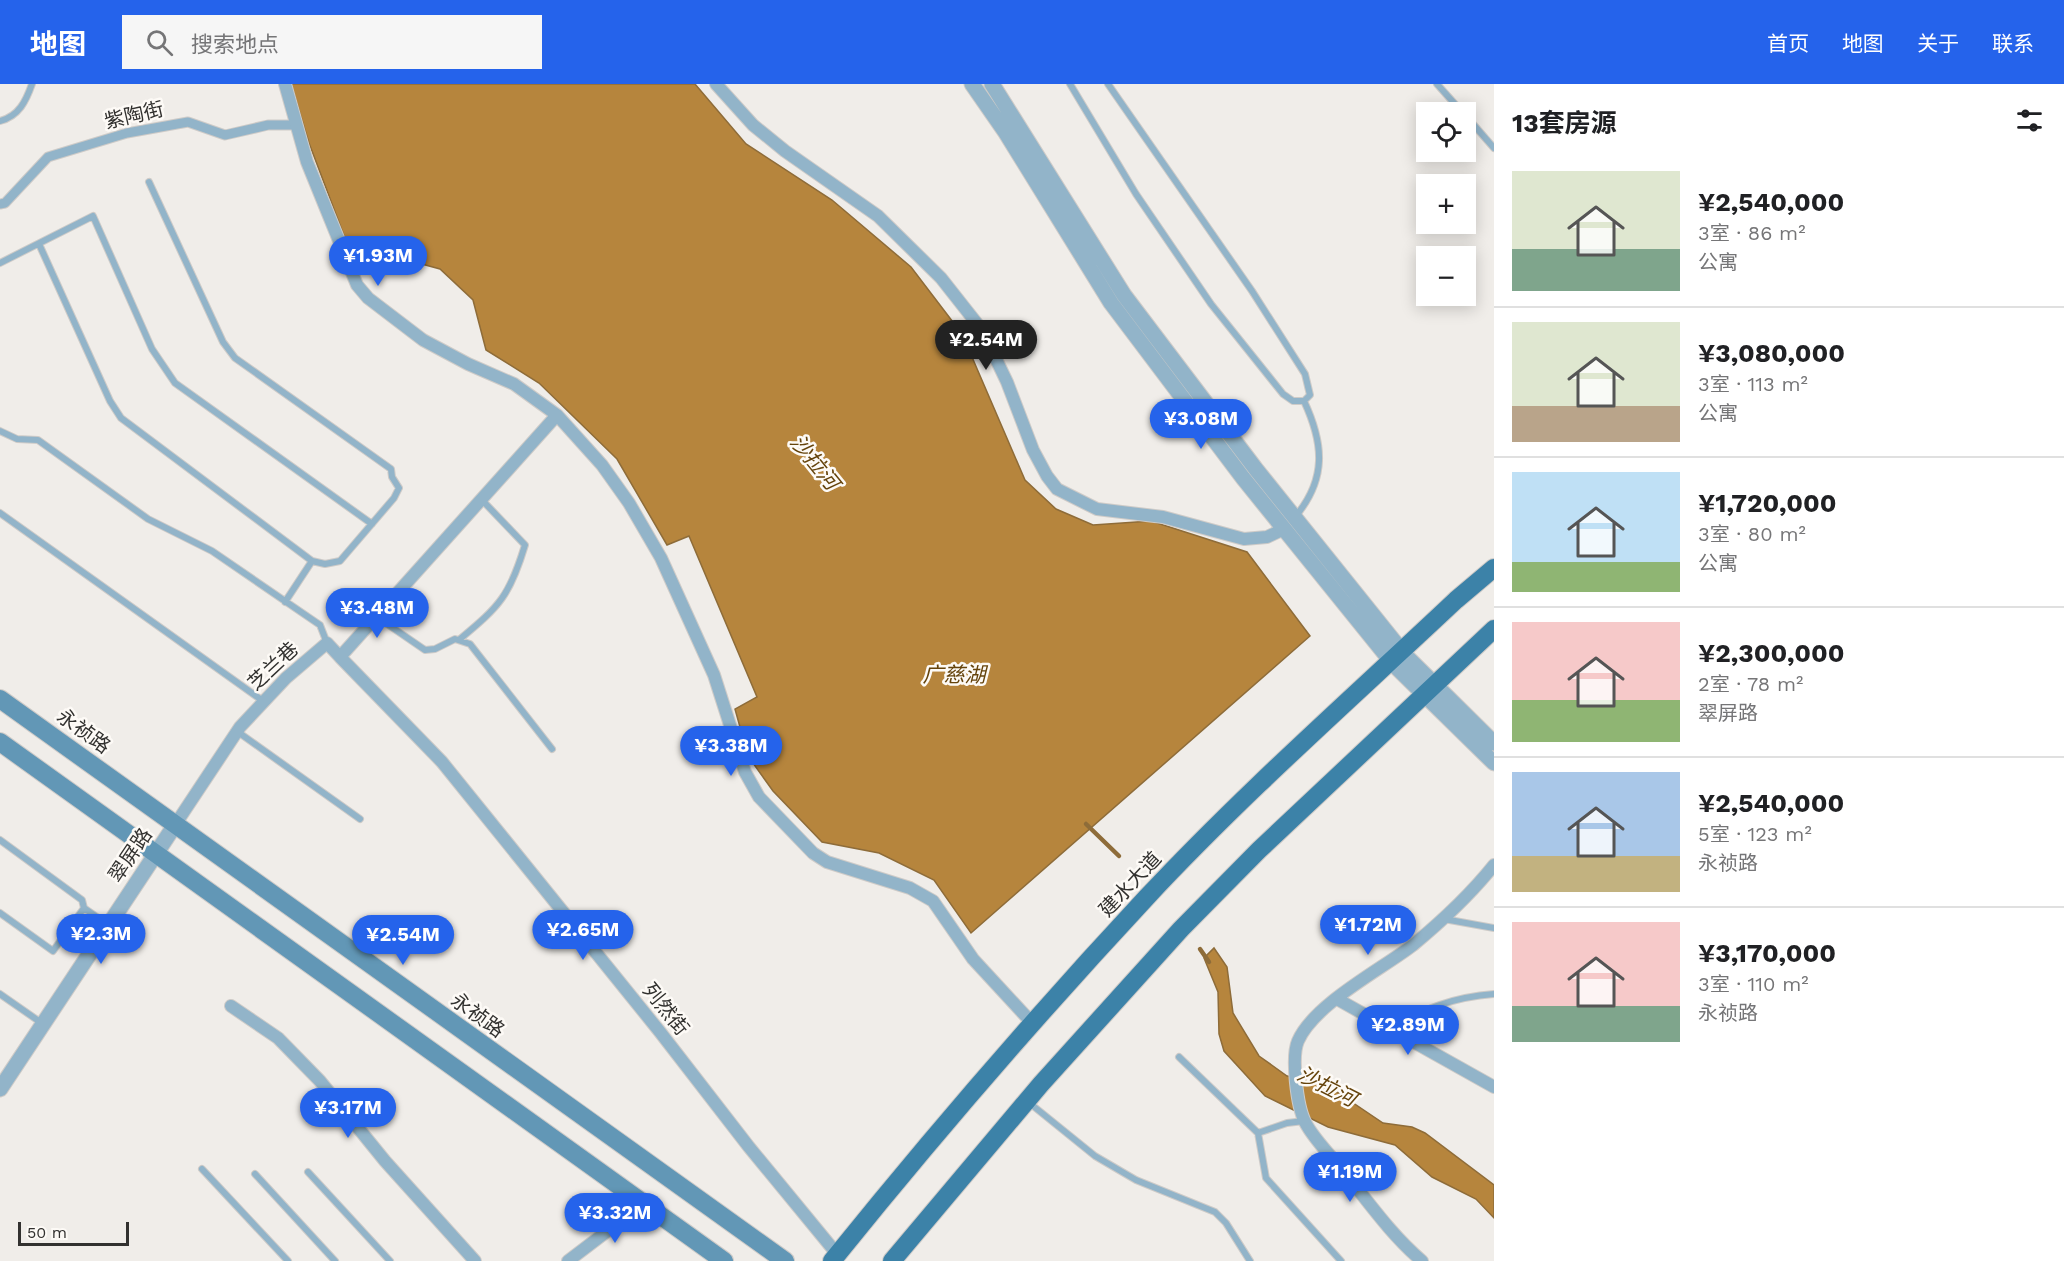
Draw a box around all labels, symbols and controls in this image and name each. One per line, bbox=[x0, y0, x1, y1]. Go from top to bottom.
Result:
search box bbox=[122, 15, 542, 69]
icon: search bbox=[143, 26, 176, 59]
text: 地图 bbox=[30, 28, 86, 61]
text: 首页 bbox=[1767, 31, 1809, 56]
text: 地图 bbox=[1842, 31, 1884, 56]
text: 关于 bbox=[1917, 31, 1959, 56]
text: 联系 bbox=[1992, 31, 2034, 56]
text: 搜索地点 bbox=[191, 32, 279, 57]
street label: 紫陶街 bbox=[102, 97, 166, 133]
map controls bbox=[1416, 102, 1476, 306]
button: locate bbox=[1416, 102, 1476, 162]
icon: filters bbox=[2013, 104, 2046, 137]
text: 13套房源 bbox=[1512, 108, 1617, 138]
button: + bbox=[1416, 174, 1476, 234]
text: ¥2,540,000 bbox=[1698, 187, 1844, 217]
icon: home bbox=[1560, 195, 1632, 267]
text: 3室 · 86 m² bbox=[1698, 221, 1805, 245]
pin: ¥1.93M bbox=[329, 236, 427, 287]
text: ¥1.93M bbox=[343, 243, 413, 267]
button: − bbox=[1416, 246, 1476, 306]
text: 公寓 bbox=[1698, 250, 1738, 274]
pin: ¥2.54M bbox=[937, 320, 1035, 371]
text: ¥2.54M bbox=[949, 327, 1023, 351]
text: ¥3,080,000 bbox=[1698, 338, 1845, 368]
icon: home bbox=[1560, 346, 1632, 418]
text: 3室 · 113 m² bbox=[1698, 372, 1808, 396]
pin: ¥3.08M bbox=[1152, 399, 1250, 450]
text: 公寓 bbox=[1698, 401, 1738, 425]
text: ¥3.08M bbox=[1164, 406, 1238, 430]
water label: 沙拉河 bbox=[785, 430, 847, 497]
text: ¥1,720,000 bbox=[1698, 488, 1836, 518]
icon: home bbox=[1560, 496, 1632, 568]
text: 3室 · 80 m² bbox=[1698, 522, 1806, 546]
text: 公寓 bbox=[1698, 551, 1738, 575]
pin: ¥3.48M bbox=[328, 588, 426, 639]
text: ¥3.48M bbox=[340, 595, 414, 619]
street label: 芝兰巷 bbox=[243, 637, 303, 695]
text: ¥2,300,000 bbox=[1698, 638, 1845, 668]
icon: home bbox=[1560, 646, 1632, 718]
water label: 广慈湖 bbox=[923, 662, 988, 687]
text: 2室 · 78 m² bbox=[1698, 672, 1803, 696]
text: 翠屏路 bbox=[1698, 701, 1758, 725]
street label: 永祯路 bbox=[53, 704, 115, 758]
pin: ¥3.38M bbox=[682, 726, 780, 777]
text: ¥3.38M bbox=[694, 733, 768, 757]
text: ¥2,540,000 bbox=[1698, 788, 1844, 818]
icon: home bbox=[1560, 796, 1632, 868]
text: 5室 · 123 m² bbox=[1698, 822, 1812, 846]
street label: 翠屏路 bbox=[103, 823, 157, 887]
street label: 建水大道 bbox=[1094, 847, 1166, 921]
text: 永祯路 bbox=[1698, 851, 1758, 875]
pin: ¥1.72M bbox=[1319, 905, 1417, 956]
pin: ¥2.65M bbox=[534, 910, 632, 961]
text: ¥1.72M bbox=[1334, 912, 1402, 936]
pin: ¥2.3M bbox=[59, 914, 143, 965]
pin: ¥2.54M bbox=[354, 915, 452, 966]
text: ¥2.65M bbox=[546, 917, 620, 941]
text: ¥2.3M bbox=[70, 921, 132, 945]
text: ¥2.54M bbox=[366, 922, 440, 946]
text: ¥3,170,000 bbox=[1698, 938, 1836, 968]
icon: home bbox=[1560, 946, 1632, 1018]
text: 3室 · 110 m² bbox=[1698, 972, 1809, 996]
street label: 列然街 bbox=[638, 978, 694, 1040]
street label: 永祯路 bbox=[447, 988, 509, 1042]
text: 永祯路 bbox=[1698, 1001, 1758, 1025]
pin: ¥2.89M bbox=[1359, 1005, 1457, 1056]
text: ¥2.89M bbox=[1371, 1012, 1445, 1036]
water label: 沙拉河 bbox=[1293, 1061, 1364, 1113]
pin: ¥3.17M bbox=[299, 1088, 397, 1139]
text: ¥3.17M bbox=[314, 1095, 382, 1119]
pin: ¥1.19M bbox=[1301, 1152, 1399, 1203]
text: ¥1.19M bbox=[1318, 1159, 1382, 1183]
pin: ¥3.32M bbox=[566, 1193, 664, 1244]
text: ¥3.32M bbox=[579, 1200, 651, 1224]
scale bar bbox=[18, 1219, 129, 1246]
text: 50 m bbox=[27, 1223, 67, 1242]

